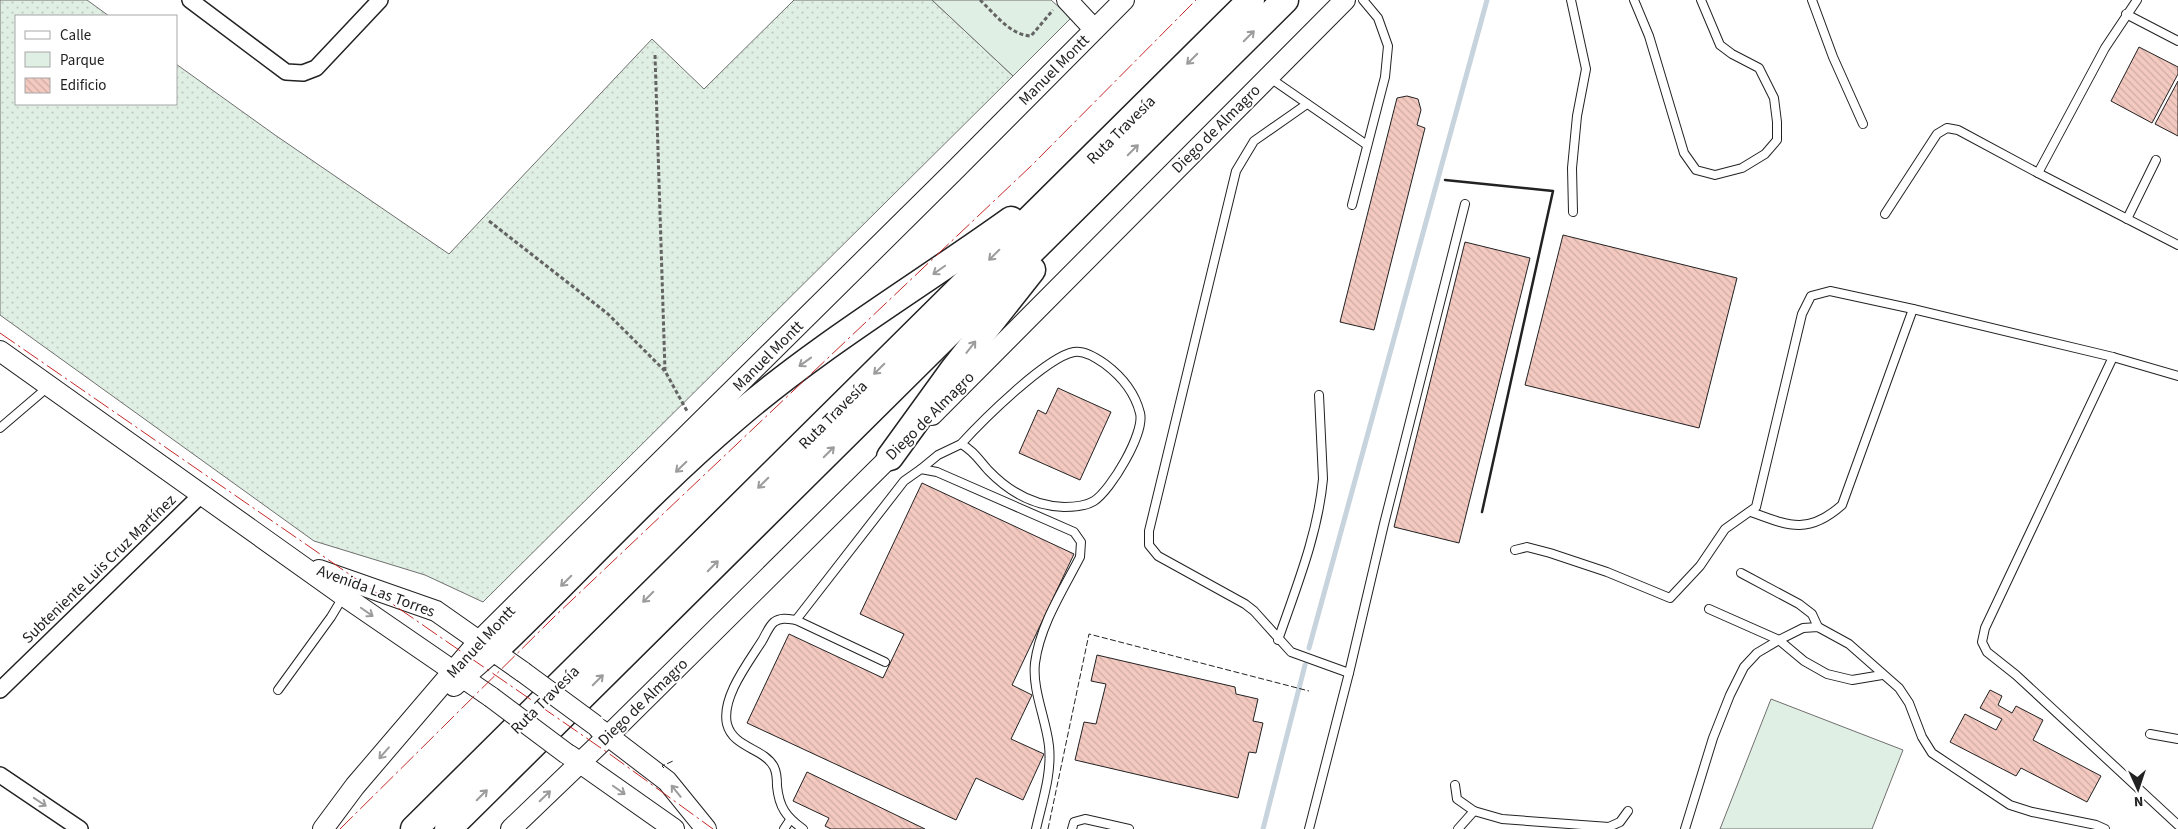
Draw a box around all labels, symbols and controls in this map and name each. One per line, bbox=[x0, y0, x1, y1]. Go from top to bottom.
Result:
legend bbox=[15, 15, 178, 105]
text: Calle bbox=[60, 25, 91, 46]
street label: Manuel Montt bbox=[1014, 29, 1095, 110]
one-way arrow bbox=[1242, 30, 1254, 42]
text: Parque bbox=[60, 50, 104, 71]
one-way arrow bbox=[1186, 53, 1198, 65]
text: Edificio bbox=[60, 75, 107, 96]
street label: Diego de Almagro bbox=[1167, 80, 1265, 178]
street label: Ruta Travesía bbox=[1082, 91, 1160, 169]
one-way arrow bbox=[1127, 144, 1139, 156]
one-way arrow bbox=[989, 248, 1001, 260]
one-way arrow bbox=[933, 265, 947, 275]
street label: Manuel Montt bbox=[728, 315, 809, 396]
one-way arrow bbox=[966, 341, 977, 354]
one-way arrow bbox=[799, 357, 813, 368]
one-way arrow bbox=[873, 363, 885, 375]
street label: Diego de Almagro bbox=[881, 367, 979, 465]
street label: Ruta Travesía bbox=[794, 376, 872, 454]
one-way arrow bbox=[822, 446, 834, 458]
one-way arrow bbox=[675, 461, 688, 473]
one-way arrow bbox=[757, 477, 770, 489]
street label: Subteniente Luis Cruz Martínez bbox=[17, 489, 181, 649]
street label: Avenida Las Torres bbox=[314, 559, 438, 623]
one-way arrow bbox=[707, 560, 719, 572]
one-way arrow bbox=[559, 575, 572, 587]
one-way arrow bbox=[642, 591, 654, 604]
street label: Manuel Montt bbox=[442, 600, 521, 683]
one-way arrow bbox=[360, 607, 374, 617]
street label: Diego de Almagro bbox=[593, 653, 693, 751]
street label: Ruta Travesía bbox=[506, 661, 584, 739]
one-way arrow bbox=[592, 674, 604, 686]
one-way arrow bbox=[379, 746, 390, 759]
north arrow bbox=[2113, 764, 2163, 814]
one-way arrow bbox=[612, 785, 626, 796]
one-way arrow bbox=[670, 785, 681, 798]
one-way arrow bbox=[476, 789, 489, 801]
one-way arrow bbox=[539, 790, 552, 802]
text: N bbox=[2133, 791, 2144, 811]
one-way arrow bbox=[33, 797, 47, 807]

